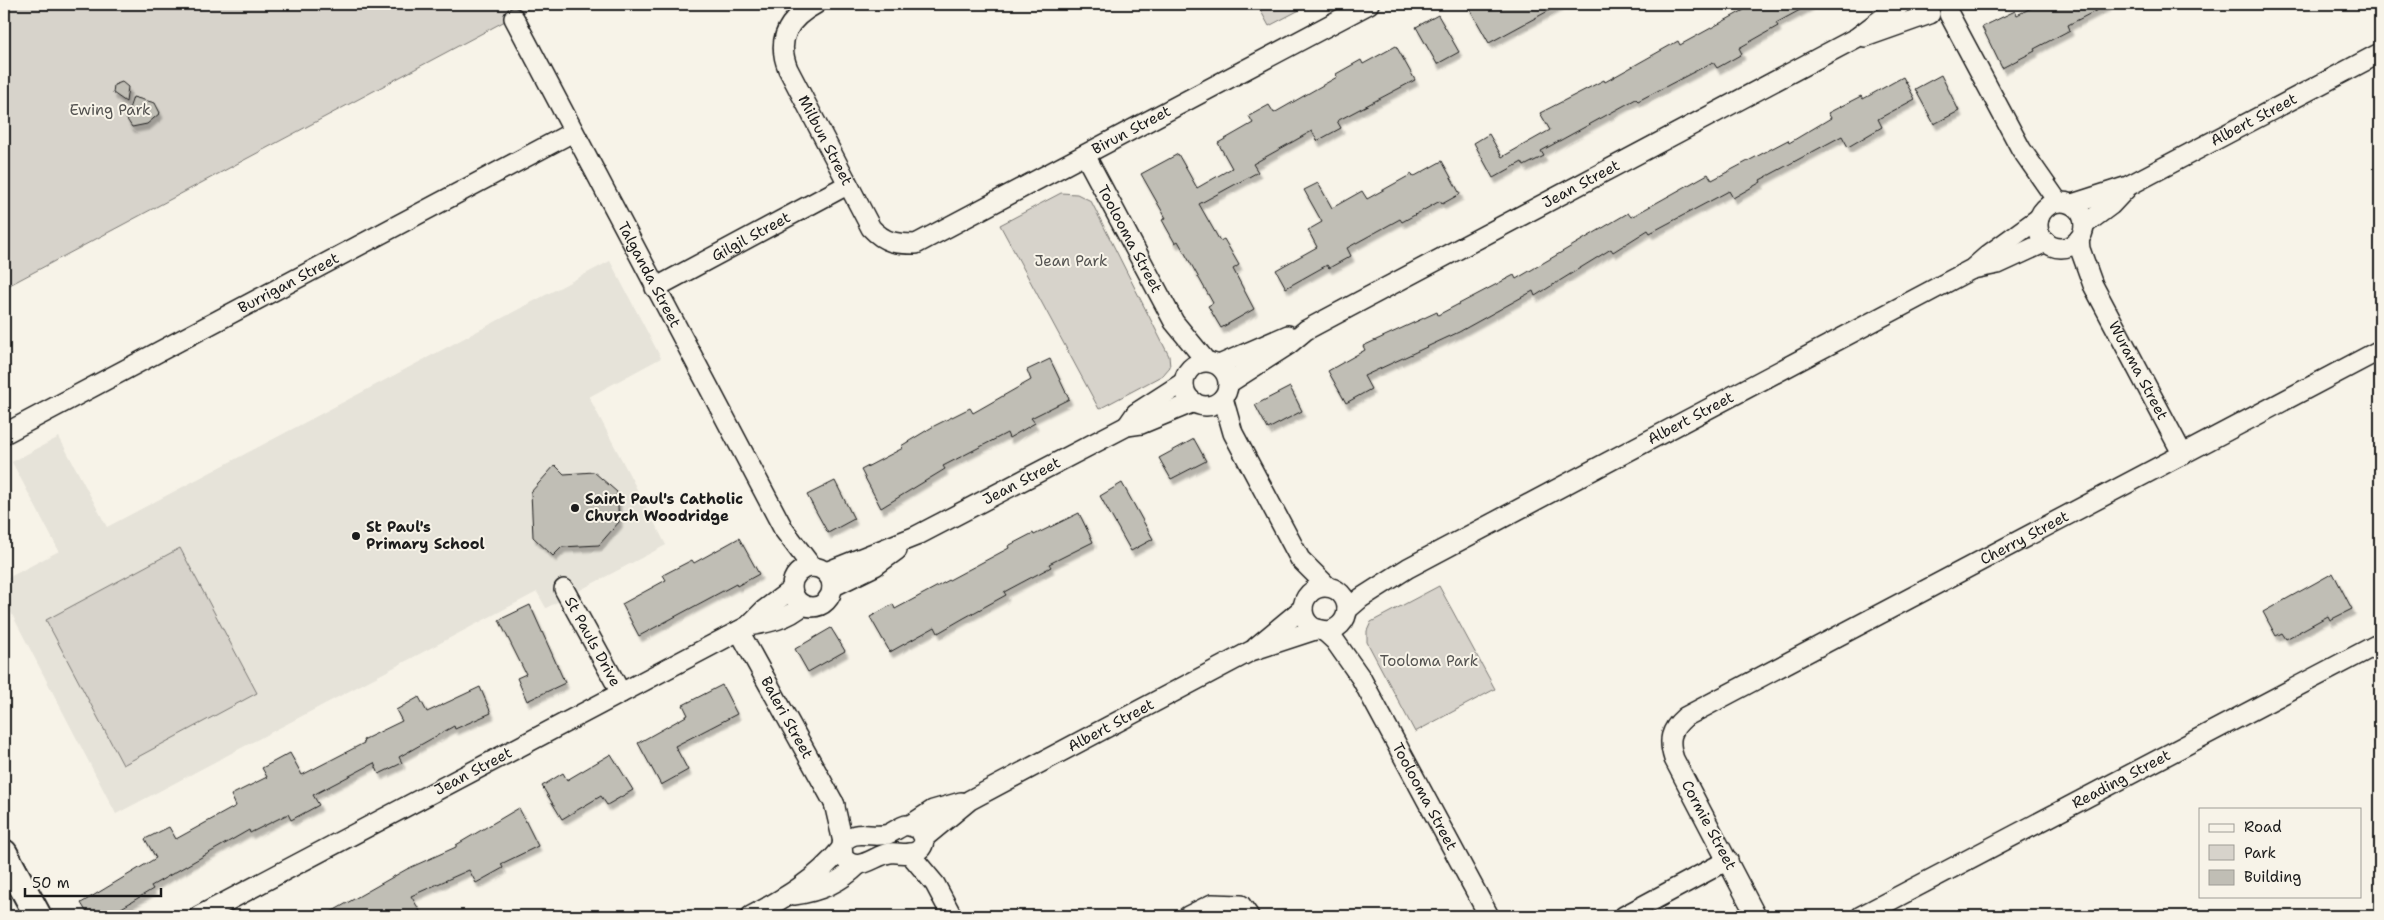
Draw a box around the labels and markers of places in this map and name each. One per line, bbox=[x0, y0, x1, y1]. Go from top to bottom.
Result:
place label: Saint Paul's Catholic Church Woodridge bbox=[585, 489, 743, 526]
marker: Saint Paul's Catholic Church Woodridge bbox=[569, 502, 581, 514]
place label: St Paul's Primary School bbox=[366, 517, 485, 554]
marker: St Paul's Primary School bbox=[350, 530, 362, 542]

